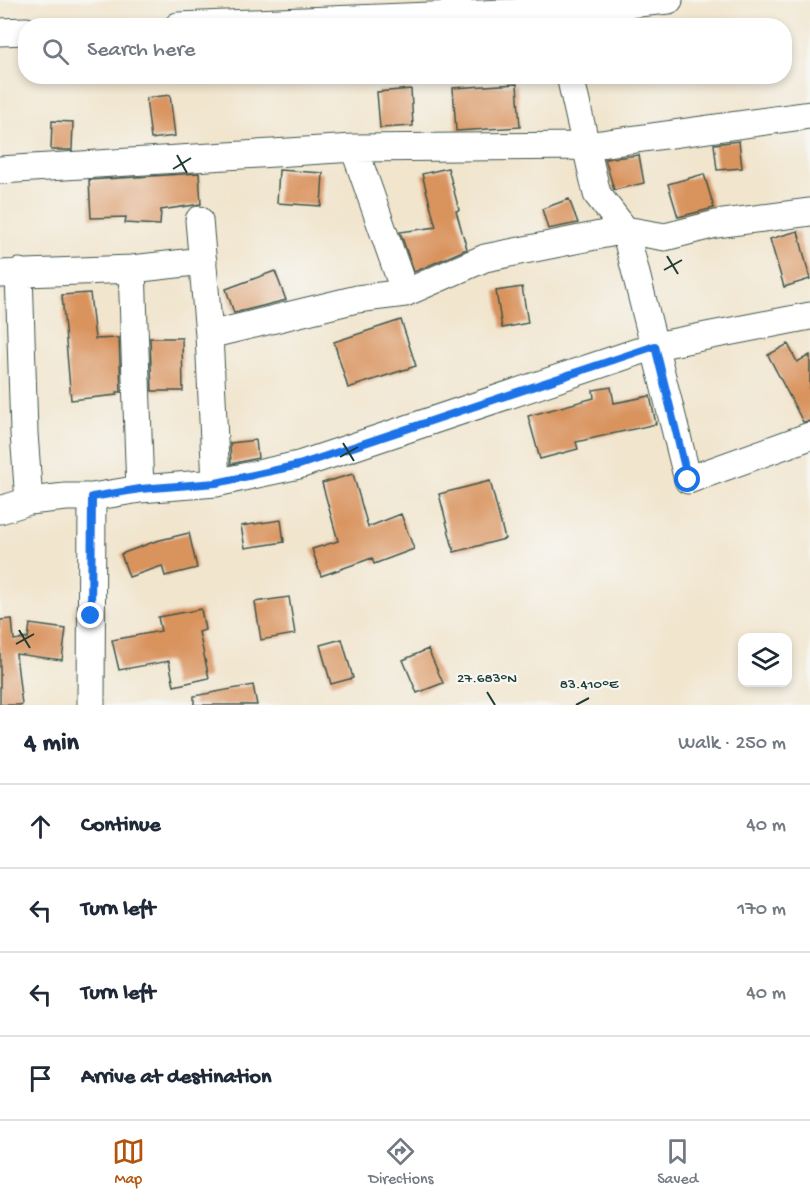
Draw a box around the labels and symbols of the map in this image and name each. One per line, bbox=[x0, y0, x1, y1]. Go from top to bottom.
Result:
route start bbox=[674, 466, 700, 492]
route end bbox=[77, 602, 103, 628]
text: 27.683°N bbox=[457, 670, 517, 688]
text: 83.410°E bbox=[560, 676, 619, 694]

